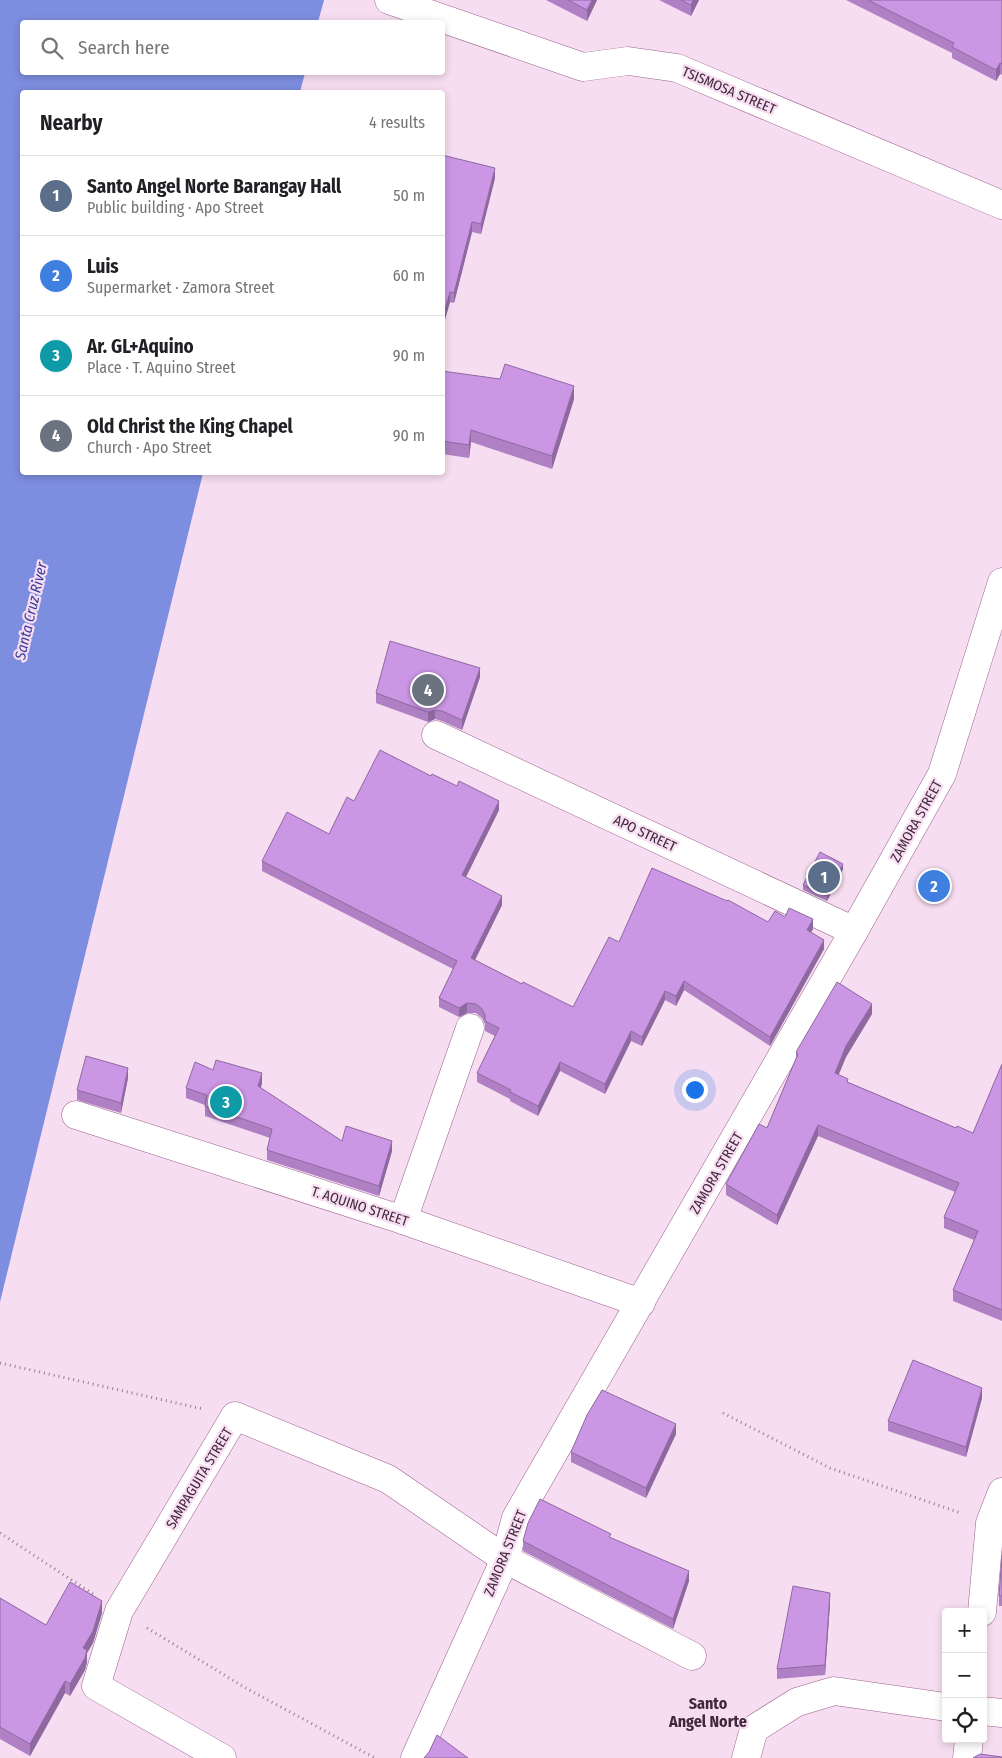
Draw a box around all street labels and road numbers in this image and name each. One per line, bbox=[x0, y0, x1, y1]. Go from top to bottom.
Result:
street label: TSISMOSA STREET bbox=[679, 63, 779, 118]
street label: ZAMORA STREET bbox=[887, 777, 946, 865]
street label: APO STREET bbox=[611, 812, 679, 856]
street label: ZAMORA STREET bbox=[686, 1129, 747, 1217]
street label: T. AQUINO STREET bbox=[309, 1183, 411, 1230]
street label: SAMPAGUITA STREET bbox=[163, 1424, 236, 1532]
street label: ZAMORA STREET bbox=[480, 1507, 531, 1599]

